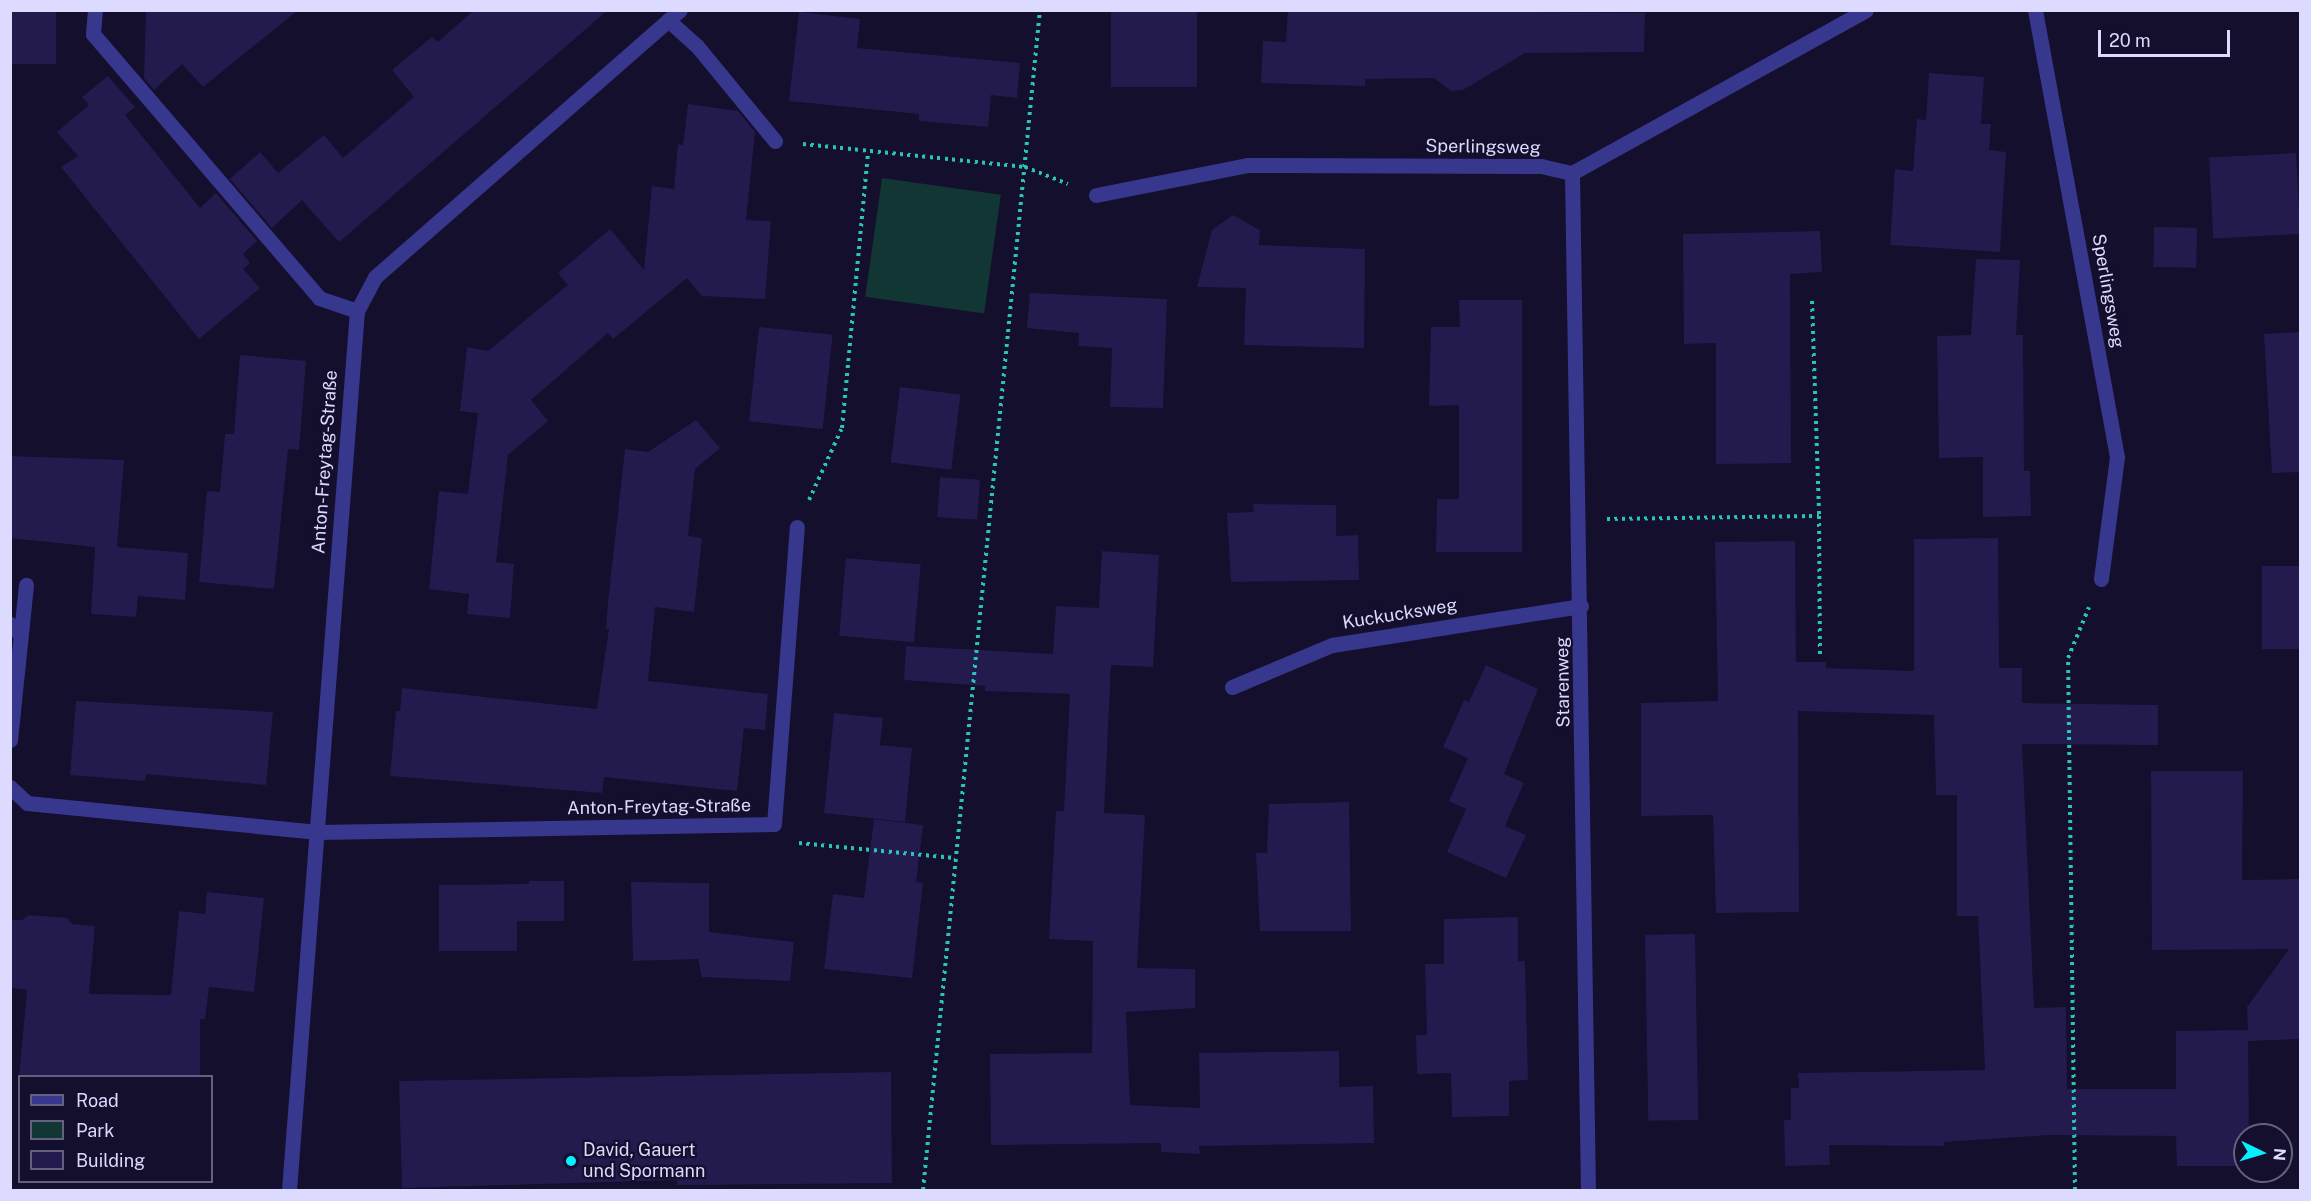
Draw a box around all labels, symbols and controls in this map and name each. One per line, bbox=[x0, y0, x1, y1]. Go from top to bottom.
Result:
scale bar bbox=[2101, 18, 2233, 56]
text: 20 m bbox=[2109, 30, 2151, 51]
street label: Sperlingsweg bbox=[1425, 135, 1541, 159]
street label: Sperlingsweg bbox=[2087, 232, 2129, 350]
street label: Anton-Freytag-Straße bbox=[308, 369, 342, 555]
street label: Kuckucksweg bbox=[1341, 594, 1459, 634]
street label: Starenweg bbox=[1551, 636, 1575, 728]
street label: Anton-Freytag-Straße bbox=[567, 795, 751, 819]
legend bbox=[18, 1075, 213, 1183]
text: Road bbox=[76, 1090, 119, 1111]
text: Park bbox=[76, 1120, 114, 1141]
north arrow bbox=[2233, 1123, 2293, 1183]
place label: David, Gauert und Spormann bbox=[583, 1140, 705, 1182]
text: N bbox=[2269, 1147, 2289, 1161]
text: Building bbox=[76, 1150, 145, 1171]
marker: David, Gauert und Spormann bbox=[564, 1154, 578, 1168]

